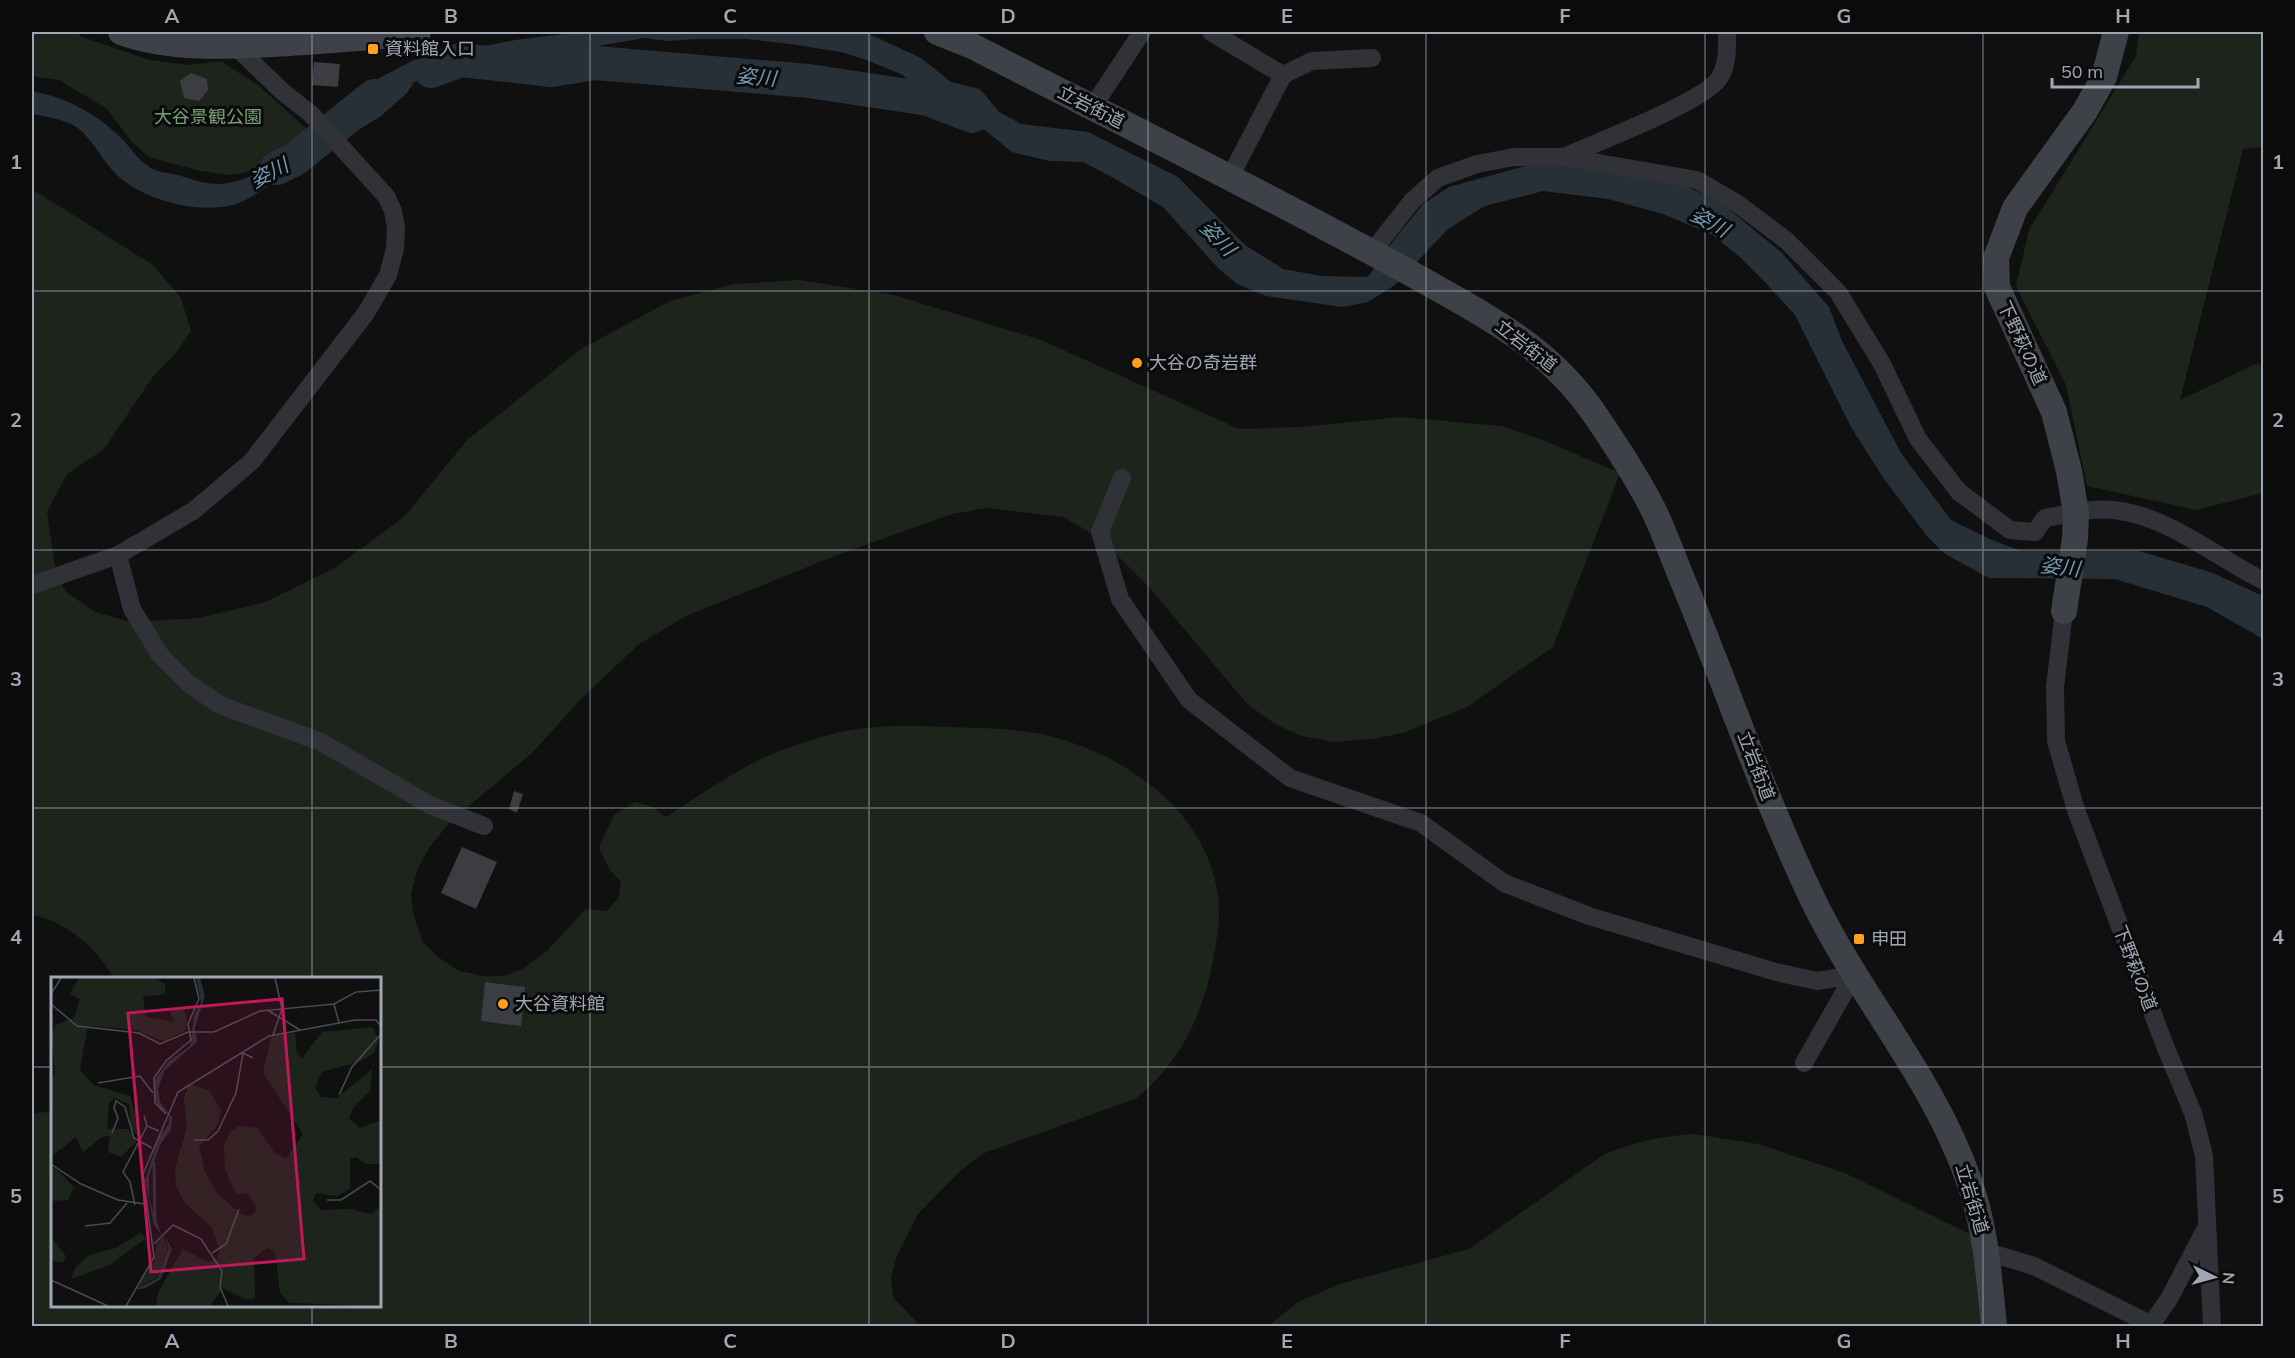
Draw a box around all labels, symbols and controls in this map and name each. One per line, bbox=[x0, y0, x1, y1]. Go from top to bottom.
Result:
text: A bbox=[165, 3, 180, 28]
text: B bbox=[444, 3, 458, 28]
text: C bbox=[723, 3, 737, 28]
text: D bbox=[1000, 3, 1016, 28]
text: E bbox=[1281, 3, 1293, 28]
text: F bbox=[1559, 3, 1571, 28]
text: G bbox=[1837, 3, 1851, 28]
text: H bbox=[2115, 3, 2131, 28]
place label: 資料館入口 bbox=[385, 37, 475, 60]
marker: 資料館入口 bbox=[366, 42, 380, 56]
scale bar bbox=[2052, 51, 2198, 89]
text: 50 m bbox=[2061, 60, 2103, 83]
water label: 姿川 bbox=[735, 62, 779, 91]
street label: 立岩街道 bbox=[1054, 80, 1129, 133]
park label: 大谷景観公園 bbox=[154, 105, 262, 128]
text: 1 bbox=[10, 149, 22, 174]
text: 1 bbox=[2272, 149, 2284, 174]
water label: 姿川 bbox=[245, 151, 294, 193]
water label: 姿川 bbox=[1687, 201, 1736, 243]
water label: 姿川 bbox=[1195, 215, 1243, 262]
street label: 下野萩の道 bbox=[1993, 297, 2052, 388]
street label: 立岩街道 bbox=[1491, 314, 1562, 377]
place label: 大谷の奇岩群 bbox=[1149, 351, 1257, 374]
marker: 大谷の奇岩群 bbox=[1130, 356, 1144, 370]
text: 2 bbox=[10, 407, 22, 432]
text: 2 bbox=[2272, 407, 2284, 432]
water label: 姿川 bbox=[2039, 552, 2083, 581]
text: 3 bbox=[10, 666, 22, 691]
text: 3 bbox=[2272, 666, 2284, 691]
street label: 立岩街道 bbox=[1733, 728, 1780, 804]
street label: 下野萩の道 bbox=[2109, 922, 2162, 1014]
text: 4 bbox=[10, 924, 22, 949]
text: 4 bbox=[2272, 924, 2284, 949]
place label: 申田 bbox=[1871, 927, 1907, 950]
marker: 申田 bbox=[1852, 932, 1866, 946]
inset map bbox=[51, 977, 381, 1307]
place label: 大谷資料館 bbox=[515, 992, 605, 1015]
marker: 大谷資料館 bbox=[496, 997, 510, 1011]
street label: 立岩街道 bbox=[1951, 1161, 1994, 1237]
text: 5 bbox=[10, 1183, 22, 1208]
text: 5 bbox=[2272, 1183, 2284, 1208]
north arrow bbox=[2184, 1247, 2244, 1307]
text: N bbox=[2218, 1271, 2239, 1285]
text: A bbox=[165, 1328, 180, 1353]
text: B bbox=[444, 1328, 458, 1353]
text: C bbox=[723, 1328, 737, 1353]
text: D bbox=[1000, 1328, 1016, 1353]
text: E bbox=[1281, 1328, 1293, 1353]
text: F bbox=[1559, 1328, 1571, 1353]
text: G bbox=[1837, 1328, 1851, 1353]
text: H bbox=[2115, 1328, 2131, 1353]

